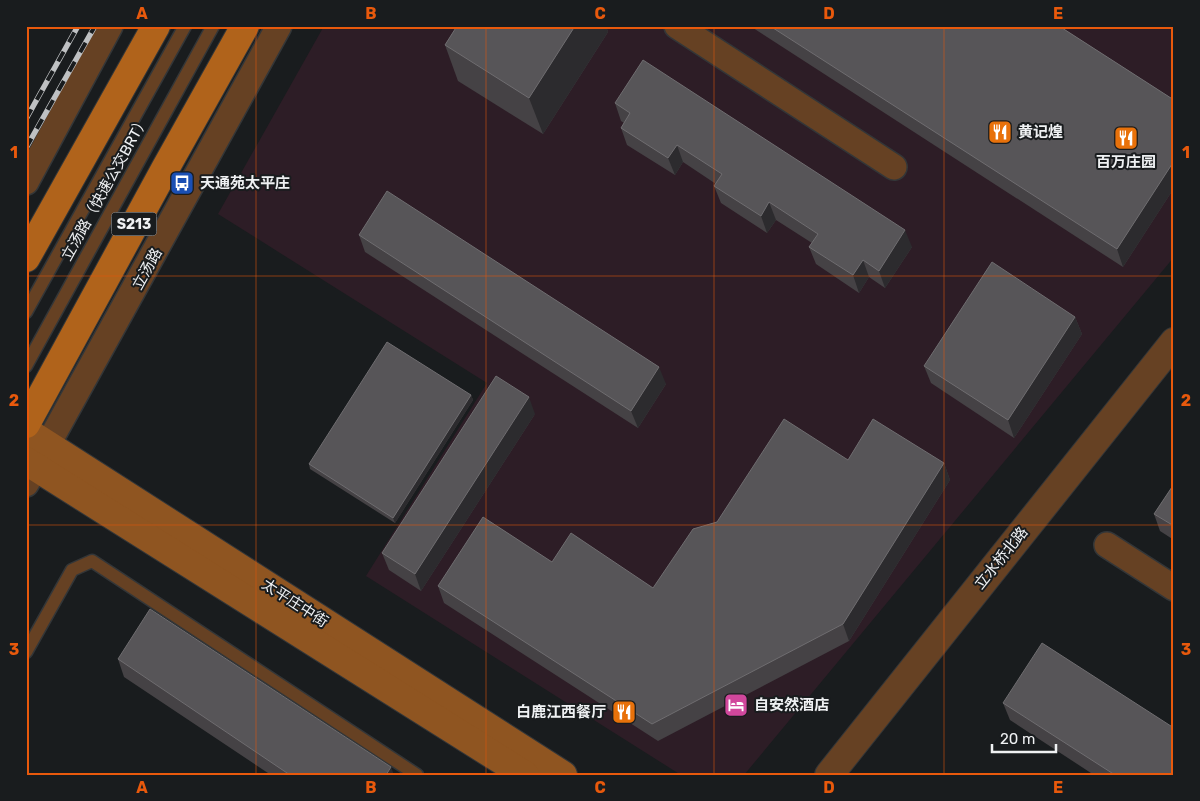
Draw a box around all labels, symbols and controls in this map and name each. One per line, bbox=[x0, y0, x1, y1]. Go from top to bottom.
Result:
text: A bbox=[136, 4, 148, 23]
text: B bbox=[365, 4, 377, 23]
text: C bbox=[594, 4, 606, 23]
text: D bbox=[823, 4, 835, 23]
text: E bbox=[1053, 4, 1063, 23]
street label: 立汤路（快速公交BRT） bbox=[58, 112, 152, 264]
restaurant icon: 黄记煌 bbox=[987, 119, 1013, 145]
place label: 黄记煌 bbox=[1018, 123, 1063, 141]
restaurant icon: 百万庄园 bbox=[1113, 125, 1139, 151]
text: 1 bbox=[10, 143, 18, 162]
text: 1 bbox=[1182, 143, 1190, 162]
place label: 百万庄园 bbox=[1096, 153, 1156, 171]
bus stop icon: 天通苑太平庄 bbox=[169, 170, 195, 196]
place label: 天通苑太平庄 bbox=[200, 174, 290, 192]
road number: S213 bbox=[112, 212, 156, 235]
street label: 立汤路 bbox=[128, 245, 166, 293]
text: 2 bbox=[9, 391, 19, 410]
text: 2 bbox=[1181, 391, 1191, 410]
street label: 立水桥北路 bbox=[970, 523, 1032, 593]
street label: 太平庄中街 bbox=[259, 575, 331, 631]
text: 3 bbox=[9, 640, 19, 659]
text: 3 bbox=[1181, 640, 1191, 659]
hotel icon: 自安然酒店 bbox=[723, 692, 749, 718]
place label: 自安然酒店 bbox=[754, 696, 829, 714]
restaurant icon: 白鹿江西餐厅 bbox=[611, 699, 637, 725]
place label: 白鹿江西餐厅 bbox=[516, 703, 606, 721]
scale bar bbox=[992, 721, 1056, 753]
text: 20 m bbox=[1000, 730, 1035, 748]
text: A bbox=[136, 778, 148, 797]
text: B bbox=[365, 778, 377, 797]
text: C bbox=[594, 778, 606, 797]
text: D bbox=[823, 778, 835, 797]
text: E bbox=[1053, 778, 1063, 797]

